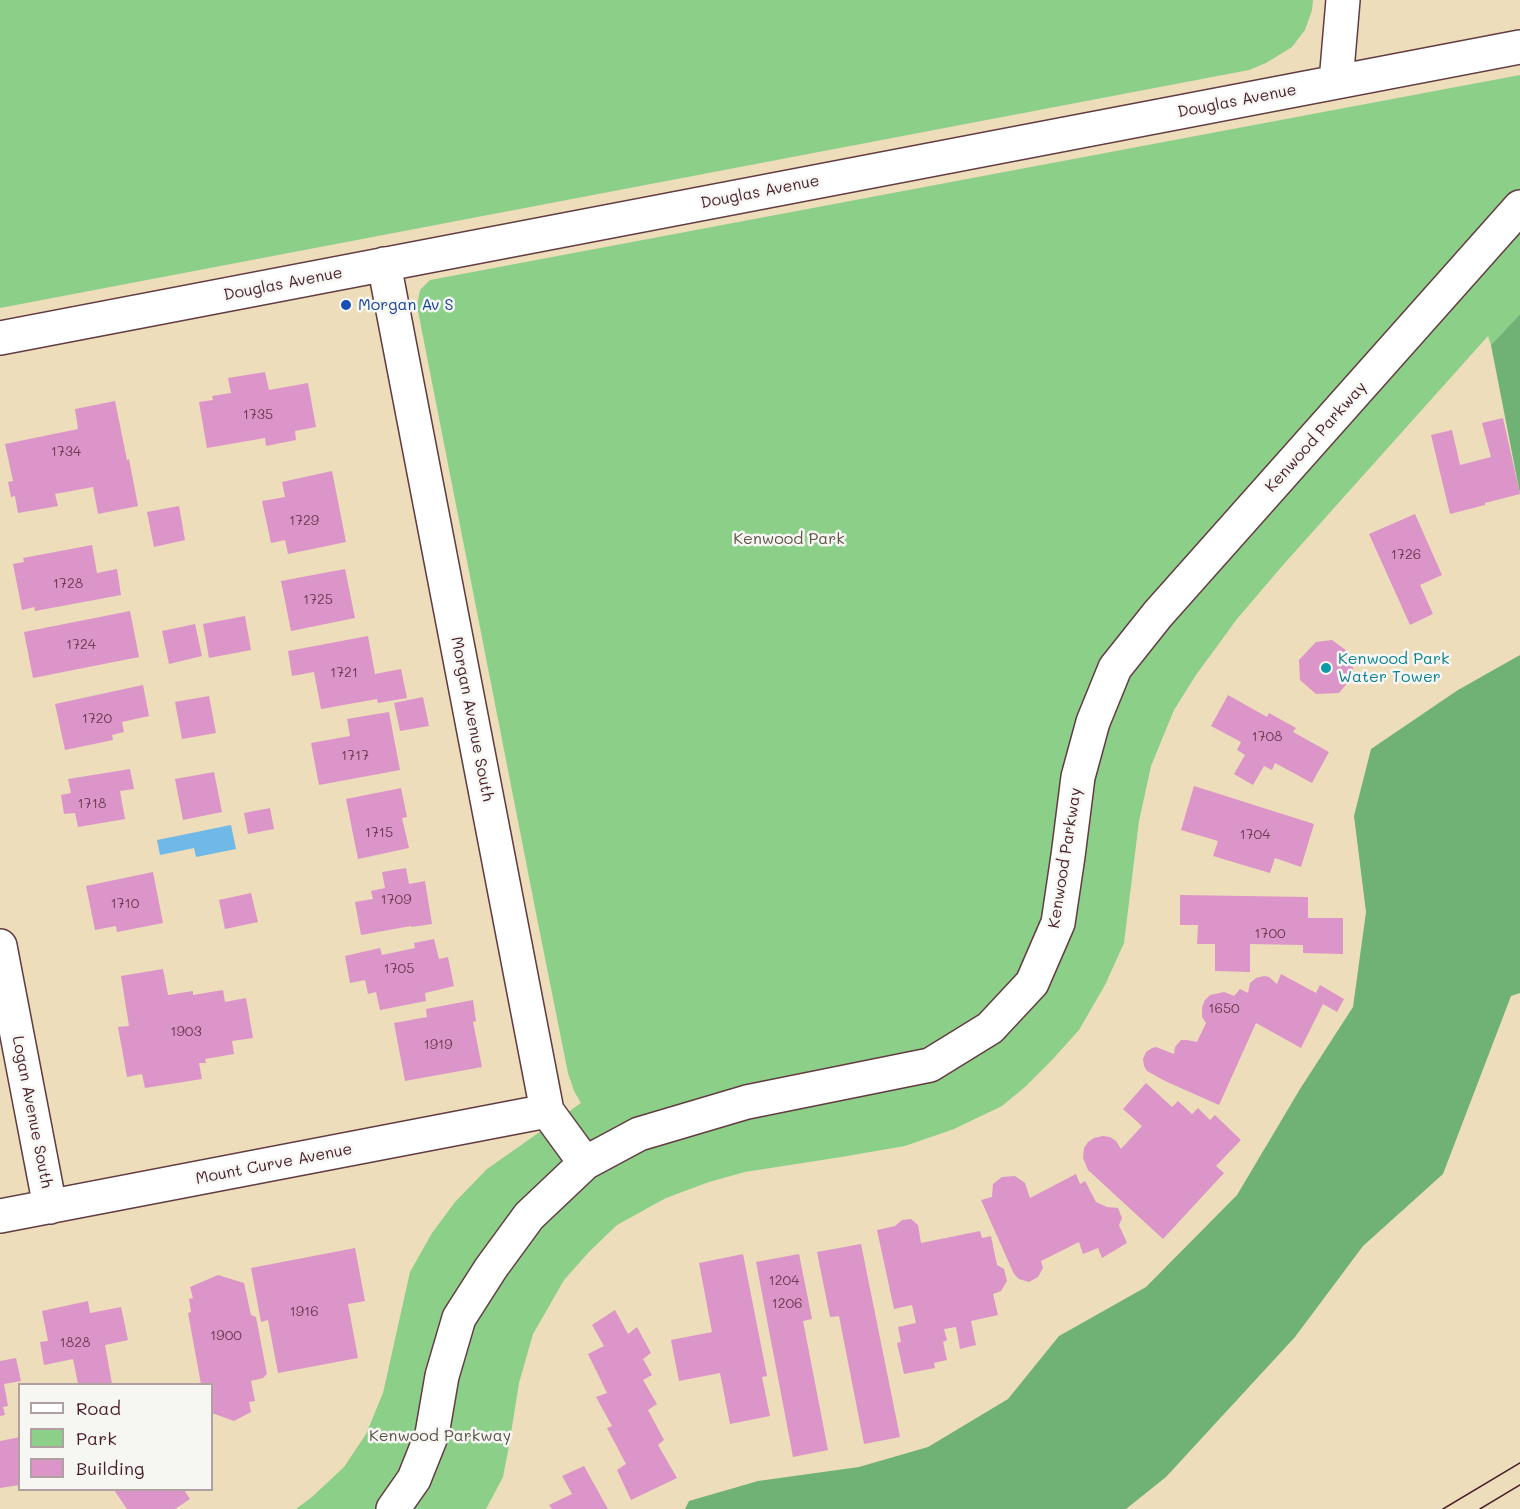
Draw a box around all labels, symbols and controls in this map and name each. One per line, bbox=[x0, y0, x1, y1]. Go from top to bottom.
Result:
street label: Douglas Avenue bbox=[1176, 80, 1298, 122]
street label: Douglas Avenue bbox=[699, 171, 821, 213]
street label: Douglas Avenue bbox=[222, 263, 344, 305]
place label: Morgan Av S bbox=[358, 295, 454, 315]
marker: Morgan Av S bbox=[339, 298, 353, 312]
street label: Kenwood Parkway bbox=[1261, 378, 1371, 496]
house number: 1735 bbox=[243, 407, 273, 423]
house number: 1734 bbox=[51, 444, 81, 460]
house number: 1729 bbox=[289, 513, 319, 529]
park label: Kenwood Park bbox=[733, 529, 845, 549]
house number: 1726 bbox=[1391, 547, 1421, 563]
house number: 1728 bbox=[53, 576, 83, 592]
house number: 1725 bbox=[303, 592, 333, 608]
street label: Morgan Avenue South bbox=[447, 635, 497, 803]
house number: 1724 bbox=[66, 637, 96, 653]
place label: Kenwood Park Water Tower bbox=[1338, 649, 1449, 687]
marker: Kenwood Park Water Tower bbox=[1319, 661, 1333, 675]
house number: 1721 bbox=[330, 665, 358, 681]
house number: 1720 bbox=[82, 711, 112, 727]
house number: 1708 bbox=[1251, 729, 1283, 745]
house number: 1717 bbox=[341, 748, 369, 764]
street label: Kenwood Parkway bbox=[1044, 786, 1086, 930]
house number: 1718 bbox=[78, 796, 106, 812]
house number: 1715 bbox=[365, 825, 393, 841]
house number: 1704 bbox=[1240, 827, 1270, 843]
house number: 1709 bbox=[381, 892, 411, 908]
house number: 1710 bbox=[111, 896, 139, 912]
house number: 1700 bbox=[1254, 926, 1286, 942]
house number: 1705 bbox=[384, 961, 414, 977]
house number: 1650 bbox=[1208, 1001, 1240, 1017]
house number: 1903 bbox=[170, 1024, 202, 1040]
street label: Logan Avenue South bbox=[8, 1034, 56, 1190]
house number: 1919 bbox=[423, 1037, 453, 1053]
street label: Mount Curve Avenue bbox=[194, 1139, 354, 1189]
house number: 1204 bbox=[769, 1273, 799, 1289]
house number: 1206 bbox=[771, 1296, 803, 1312]
house number: 1916 bbox=[289, 1304, 319, 1320]
house number: 1900 bbox=[210, 1328, 242, 1344]
house number: 1828 bbox=[60, 1335, 90, 1351]
legend bbox=[18, 1383, 213, 1491]
text: Road bbox=[76, 1396, 121, 1420]
text: Park bbox=[76, 1426, 117, 1450]
park label: Kenwood Parkway bbox=[369, 1426, 511, 1446]
text: Building bbox=[76, 1456, 144, 1480]

